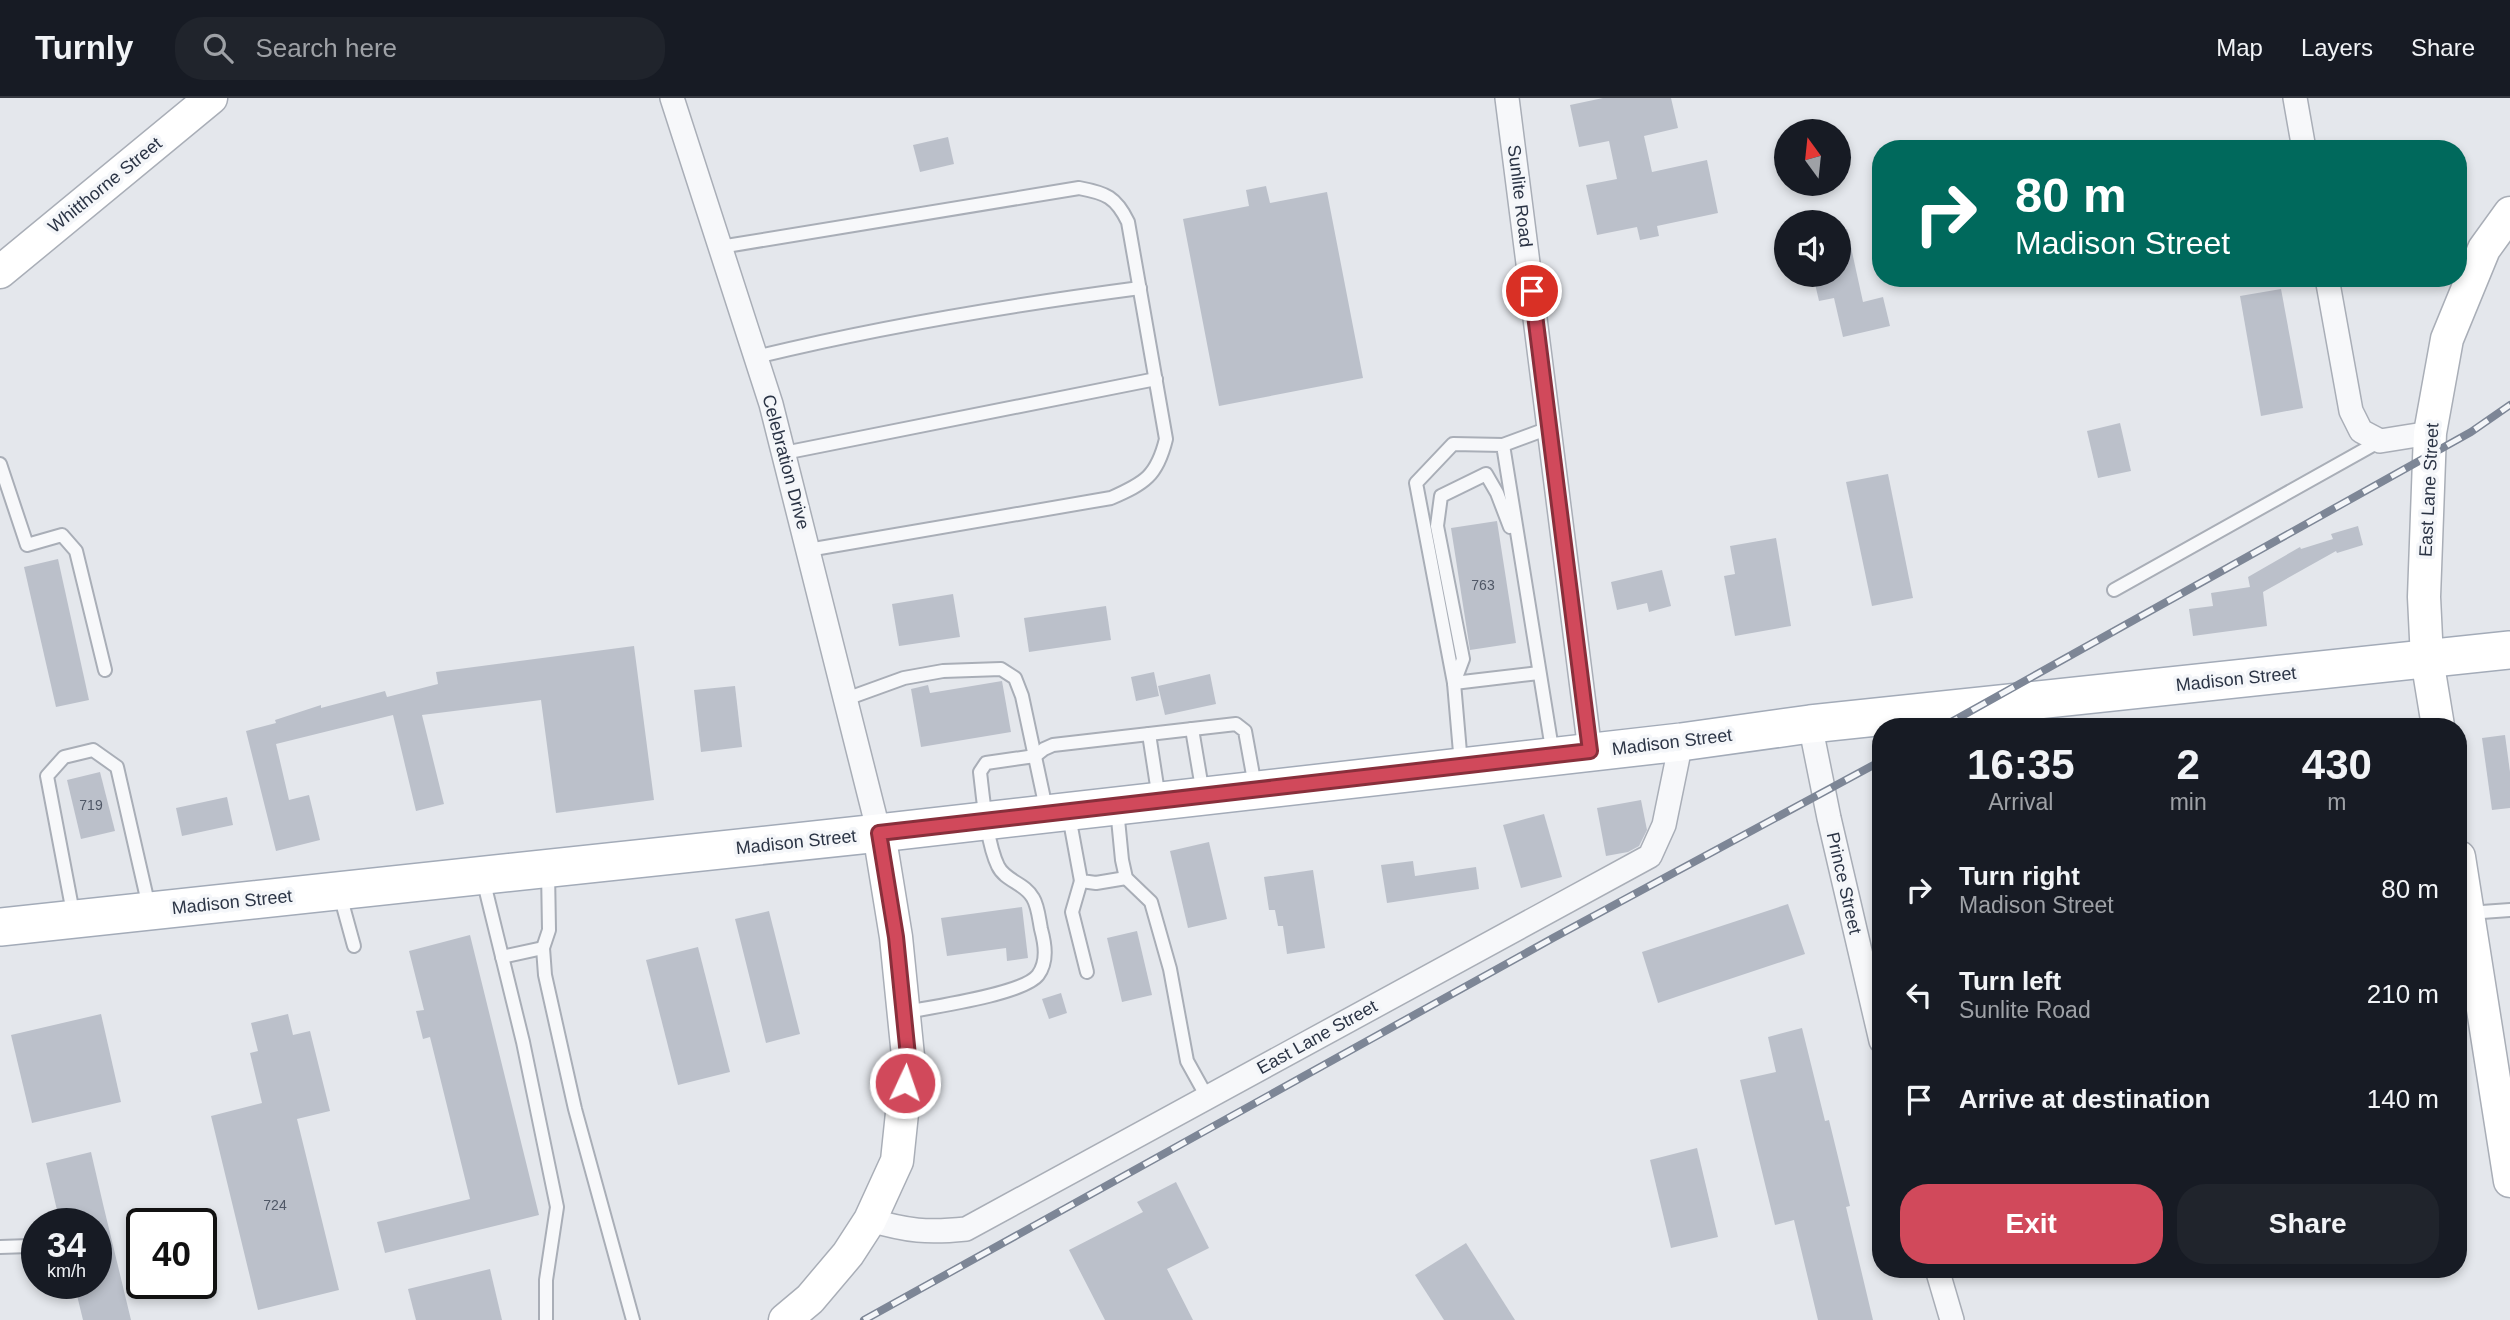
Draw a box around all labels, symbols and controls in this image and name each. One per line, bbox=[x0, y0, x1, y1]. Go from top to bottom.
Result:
search box bbox=[175, 17, 665, 80]
text: Turnly bbox=[35, 29, 133, 66]
icon: search bbox=[199, 29, 237, 67]
text: Search here bbox=[255, 33, 397, 63]
text: Map bbox=[2216, 34, 2263, 61]
text: Layers bbox=[2301, 34, 2373, 61]
text: Share bbox=[2411, 34, 2475, 61]
north arrow bbox=[1774, 119, 1852, 196]
map controls bbox=[1774, 119, 1851, 287]
street label: Whitthorne Street bbox=[44, 133, 166, 237]
street label: Sunlite Road bbox=[1504, 144, 1536, 248]
icon: right bbox=[1900, 168, 1991, 259]
text: 80 m bbox=[2015, 168, 2127, 222]
button: sound bbox=[1774, 210, 1851, 287]
text: Madison Street bbox=[2015, 225, 2230, 261]
pin bbox=[1502, 261, 1562, 321]
icon: arrive bbox=[1513, 272, 1551, 310]
street label: Celebration Drive bbox=[758, 392, 814, 532]
street label: East Lane Street bbox=[2416, 423, 2442, 557]
house number: 763 bbox=[1471, 577, 1495, 593]
street label: Madison Street bbox=[2175, 663, 2297, 695]
street label: Madison Street bbox=[1611, 725, 1733, 759]
text: 16:35 bbox=[1967, 741, 2075, 788]
text: 2 bbox=[2176, 741, 2200, 788]
text: 430 bbox=[2302, 741, 2372, 788]
text: Arrival bbox=[1988, 789, 2053, 815]
text: min bbox=[2170, 789, 2207, 815]
text: m bbox=[2327, 789, 2346, 815]
house number: 719 bbox=[79, 797, 103, 813]
street label: Madison Street bbox=[735, 826, 857, 858]
street label: Prince Street bbox=[1823, 830, 1865, 936]
text: Turn right bbox=[1959, 861, 2080, 891]
icon: right bbox=[1900, 871, 1938, 909]
text: 80 m bbox=[2381, 874, 2439, 904]
street label: Madison Street bbox=[171, 886, 293, 918]
text: Madison Street bbox=[1959, 892, 2114, 918]
text: Turn left bbox=[1959, 966, 2061, 996]
icon: left bbox=[1900, 976, 1938, 1014]
text: 210 m bbox=[2367, 979, 2439, 1009]
street label: East Lane Street bbox=[1254, 996, 1380, 1078]
text: Sunlite Road bbox=[1959, 997, 2091, 1023]
position arrow bbox=[868, 1046, 942, 1120]
icon: arrive bbox=[1900, 1081, 1938, 1119]
text: Arrive at destination bbox=[1959, 1084, 2210, 1114]
text: 140 m bbox=[2367, 1084, 2439, 1114]
button: Exit bbox=[1900, 1184, 2163, 1264]
button: Share bbox=[2177, 1184, 2439, 1264]
house number: 724 bbox=[263, 1197, 287, 1213]
speed limit sign: 40 bbox=[126, 1208, 217, 1299]
text: 34 bbox=[47, 1225, 86, 1264]
text: km/h bbox=[47, 1261, 86, 1281]

